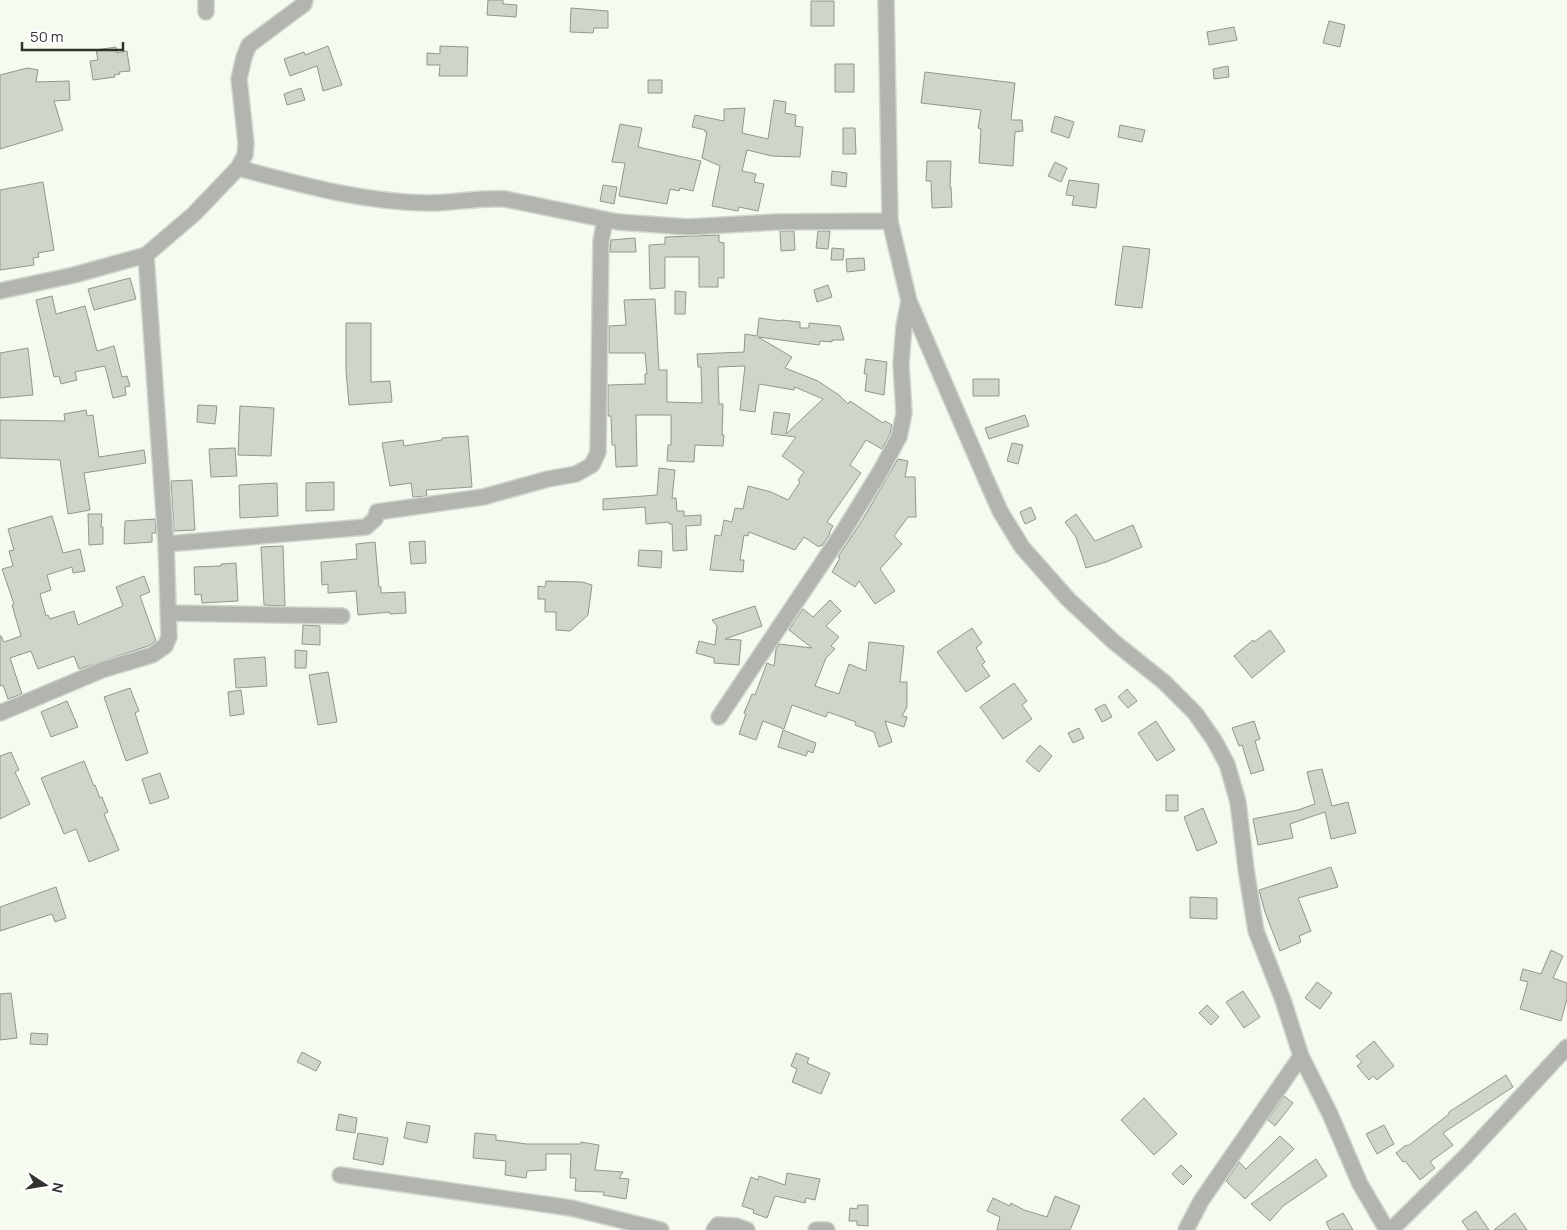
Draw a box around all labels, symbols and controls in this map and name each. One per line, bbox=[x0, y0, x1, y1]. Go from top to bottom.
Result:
scale bar bbox=[22, 20, 124, 52]
text: 50 m bbox=[30, 26, 64, 47]
north arrow bbox=[20, 1160, 70, 1210]
text: N bbox=[48, 1181, 69, 1195]

